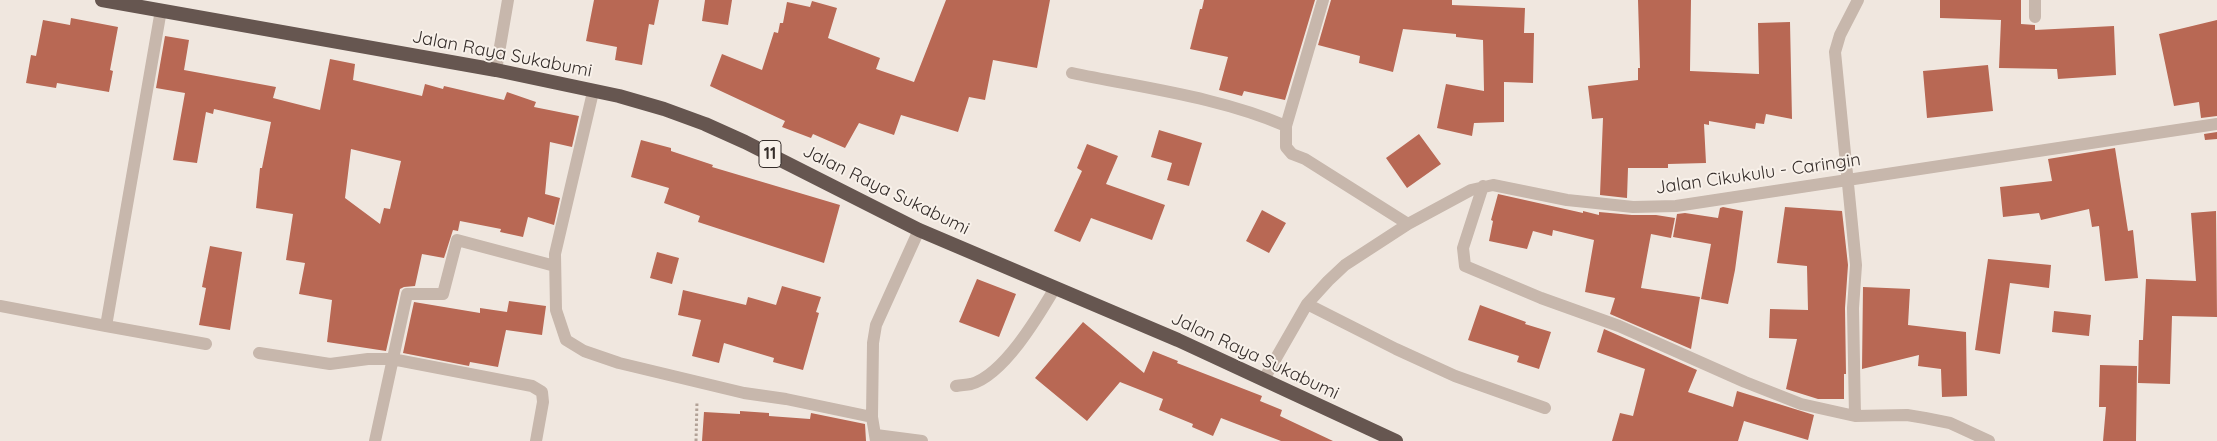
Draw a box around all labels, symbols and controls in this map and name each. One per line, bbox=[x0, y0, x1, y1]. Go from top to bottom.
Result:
street label: Jalan Raya Sukabumi bbox=[410, 26, 594, 82]
road number: 11 bbox=[759, 140, 781, 168]
street label: Jalan Raya Sukabumi bbox=[799, 140, 973, 240]
street label: Jalan Cikukulu - Caringin bbox=[1654, 149, 1862, 199]
street label: Jalan Raya Sukabumi bbox=[1168, 308, 1342, 404]

